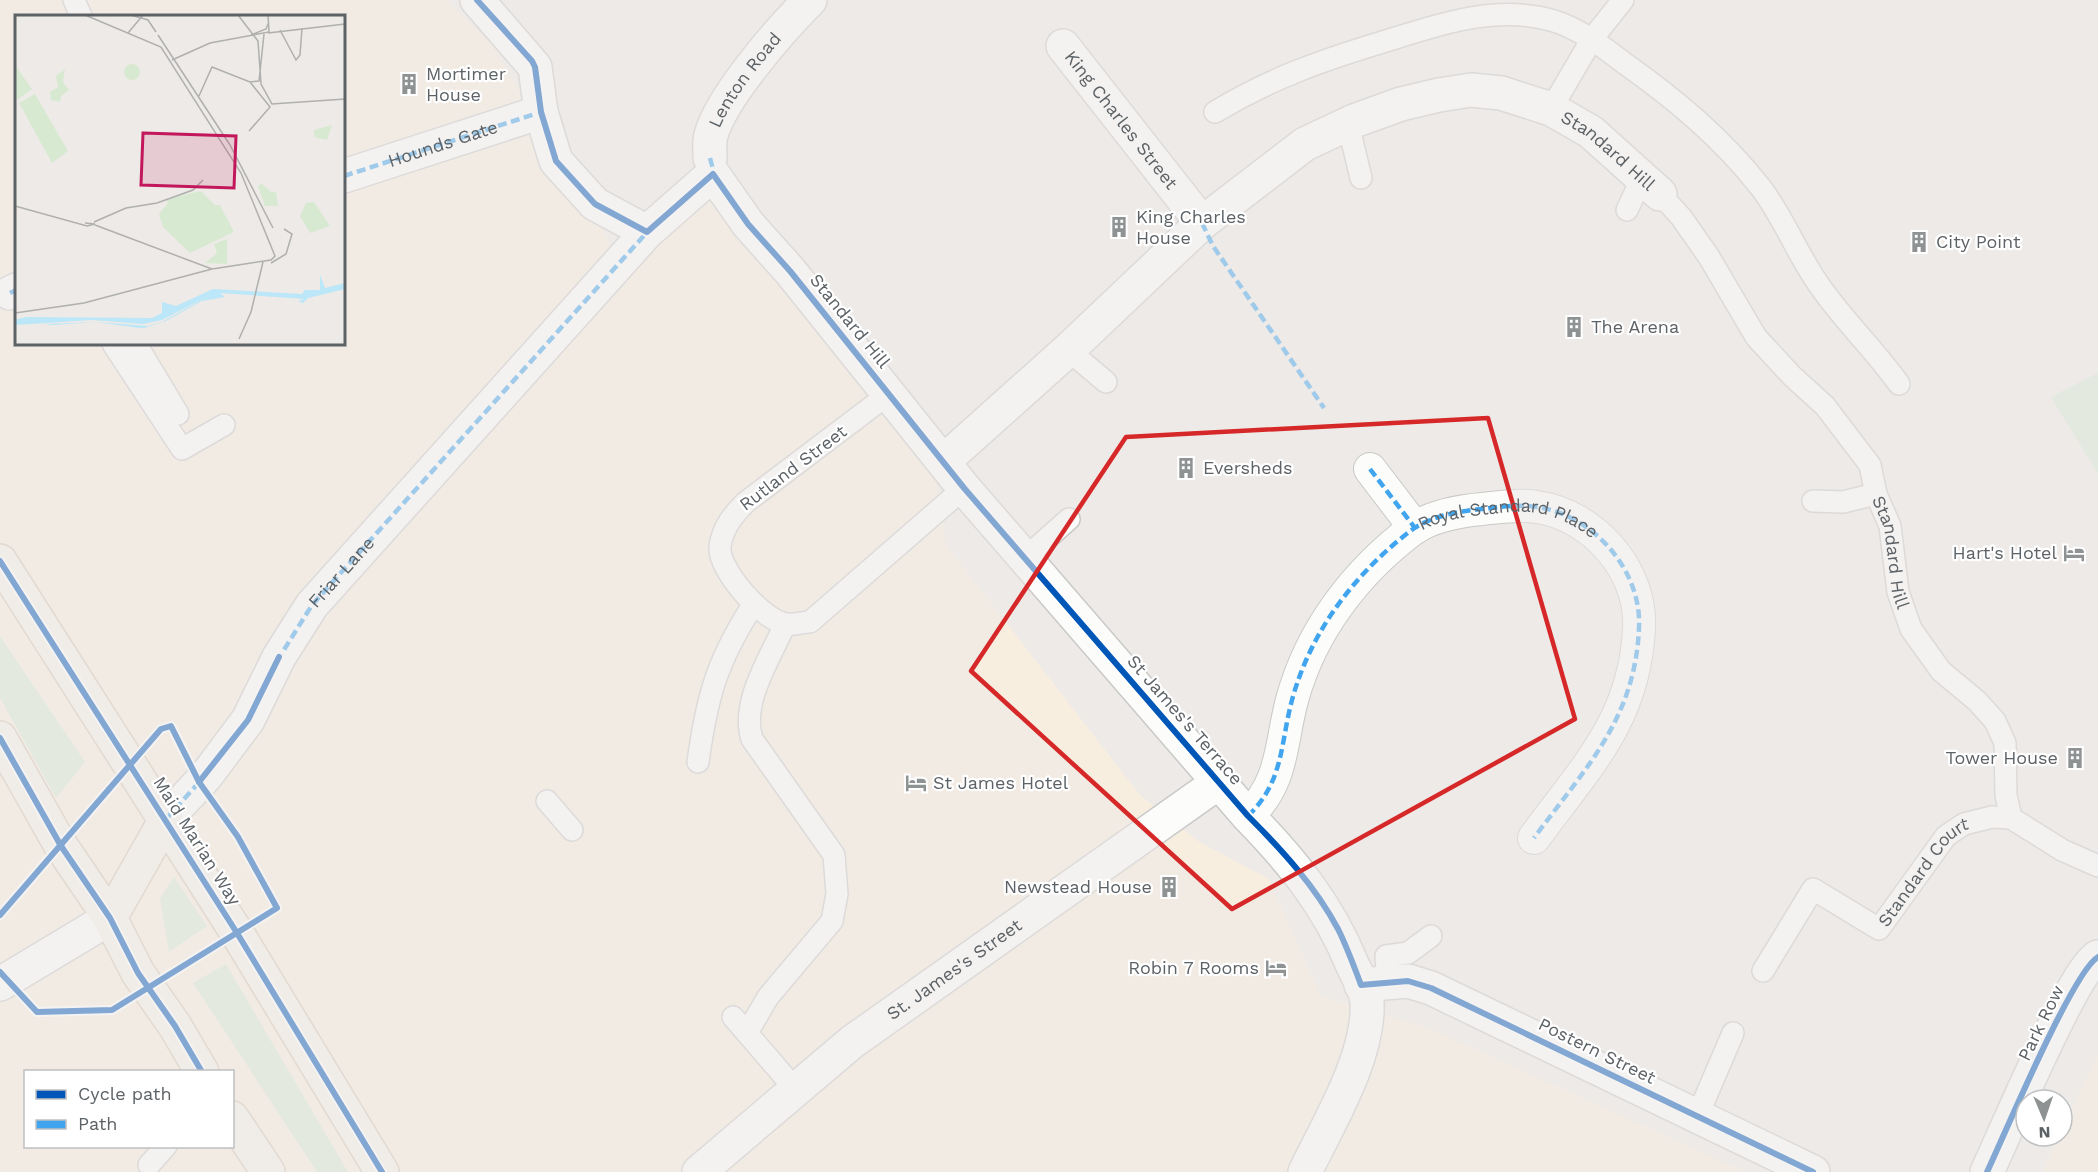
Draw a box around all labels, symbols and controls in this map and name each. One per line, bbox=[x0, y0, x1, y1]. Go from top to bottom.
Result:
inset map bbox=[15, 15, 345, 345]
street label: Lenton Road bbox=[704, 28, 785, 131]
street label: King Charles Street bbox=[1061, 46, 1183, 193]
place label: Mortimer House bbox=[426, 63, 506, 105]
building icon: Mortimer House bbox=[397, 72, 421, 96]
street label: Standard Hill bbox=[1557, 106, 1660, 195]
street label: Hounds Gate bbox=[385, 116, 500, 171]
place label: King Charles House bbox=[1136, 206, 1246, 248]
building icon: King Charles House bbox=[1107, 215, 1131, 239]
building icon: City Point bbox=[1907, 230, 1931, 254]
place label: City Point bbox=[1936, 231, 2021, 252]
street label: Standard Hill bbox=[806, 269, 895, 373]
building icon: The Arena bbox=[1562, 315, 1586, 339]
place label: The Arena bbox=[1591, 316, 1679, 337]
street label: Rutland Street bbox=[735, 420, 851, 515]
building icon: Eversheds bbox=[1174, 456, 1198, 480]
place label: Eversheds bbox=[1203, 457, 1292, 478]
street label: Standard Hill bbox=[1868, 492, 1914, 612]
street label: Royal Standard Place bbox=[1414, 495, 1603, 542]
street label: Friar Lane bbox=[304, 532, 378, 612]
hotel icon: Hart's Hotel bbox=[2062, 541, 2086, 565]
place label: Hart's Hotel bbox=[1953, 542, 2057, 563]
street label: St James's Terrace bbox=[1123, 650, 1247, 789]
building icon: Tower House bbox=[2063, 746, 2087, 770]
place label: Tower House bbox=[1946, 747, 2058, 768]
hotel icon: St James Hotel bbox=[904, 771, 928, 795]
street label: Maid Marian Way bbox=[149, 772, 246, 910]
place label: St James Hotel bbox=[933, 772, 1069, 793]
street label: Standard Court bbox=[1873, 812, 1971, 931]
building icon: Newstead House bbox=[1157, 875, 1181, 899]
place label: Newstead House bbox=[1004, 876, 1152, 897]
street label: St. James's Street bbox=[882, 914, 1026, 1024]
hotel icon: Robin 7 Rooms bbox=[1264, 956, 1288, 980]
place label: Robin 7 Rooms bbox=[1128, 957, 1259, 978]
street label: Park Row bbox=[2013, 981, 2068, 1064]
street label: Postern Street bbox=[1535, 1013, 1660, 1088]
legend bbox=[24, 1070, 234, 1148]
text: Cycle path bbox=[78, 1083, 172, 1104]
north arrow bbox=[2014, 1088, 2074, 1148]
text: Path bbox=[78, 1113, 118, 1134]
text: N bbox=[2038, 1123, 2051, 1142]

